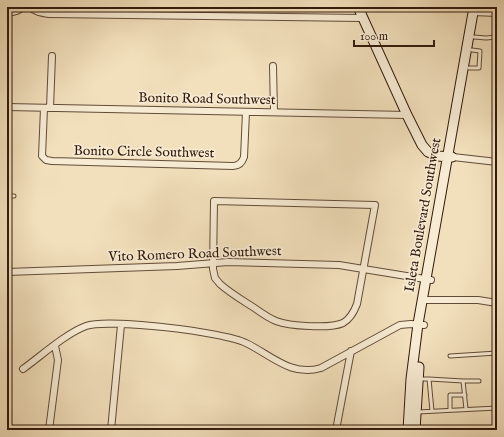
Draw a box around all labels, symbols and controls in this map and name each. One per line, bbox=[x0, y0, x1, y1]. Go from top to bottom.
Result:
scale bar bbox=[354, 22, 434, 48]
text: 100 m bbox=[360, 29, 388, 44]
street label: Bonito Road Southwest bbox=[138, 89, 276, 109]
street label: Isleta Boulevard Southwest bbox=[401, 136, 445, 294]
street label: Bonito Circle Southwest bbox=[74, 142, 215, 162]
street label: Vito Romero Road Southwest bbox=[107, 242, 282, 266]

